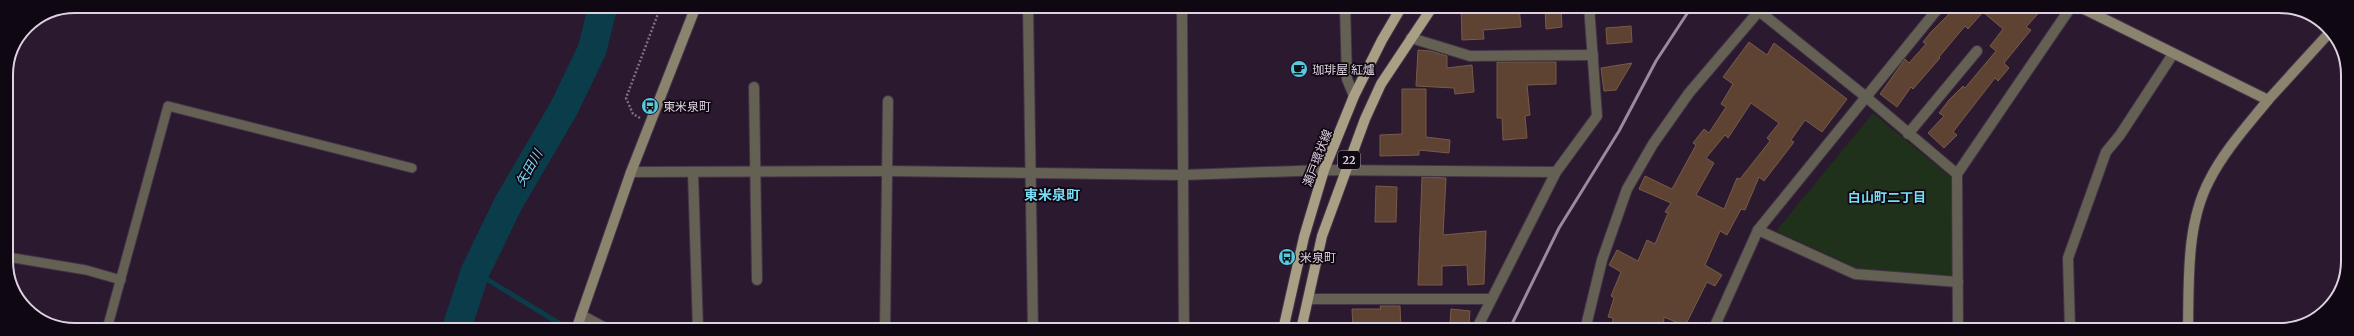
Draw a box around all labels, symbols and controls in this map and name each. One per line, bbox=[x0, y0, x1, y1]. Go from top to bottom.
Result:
cafe icon: 珈琲屋 紅爐 bbox=[1289, 59, 1309, 79]
place label: 珈琲屋 紅爐 bbox=[1312, 62, 1375, 77]
bus stop icon: 東米泉町 bbox=[640, 96, 660, 116]
place label: 東米泉町 bbox=[663, 99, 711, 114]
street label: 瀬戸環状線 bbox=[1299, 127, 1335, 189]
water label: 矢田川 bbox=[512, 145, 547, 189]
road number: 22 bbox=[1338, 151, 1360, 169]
district label: 東米泉町 bbox=[1024, 186, 1080, 204]
district label: 白山町二丁目 bbox=[1848, 189, 1926, 206]
bus stop icon: 米泉町 bbox=[1277, 247, 1297, 267]
place label: 米泉町 bbox=[1300, 250, 1336, 265]

